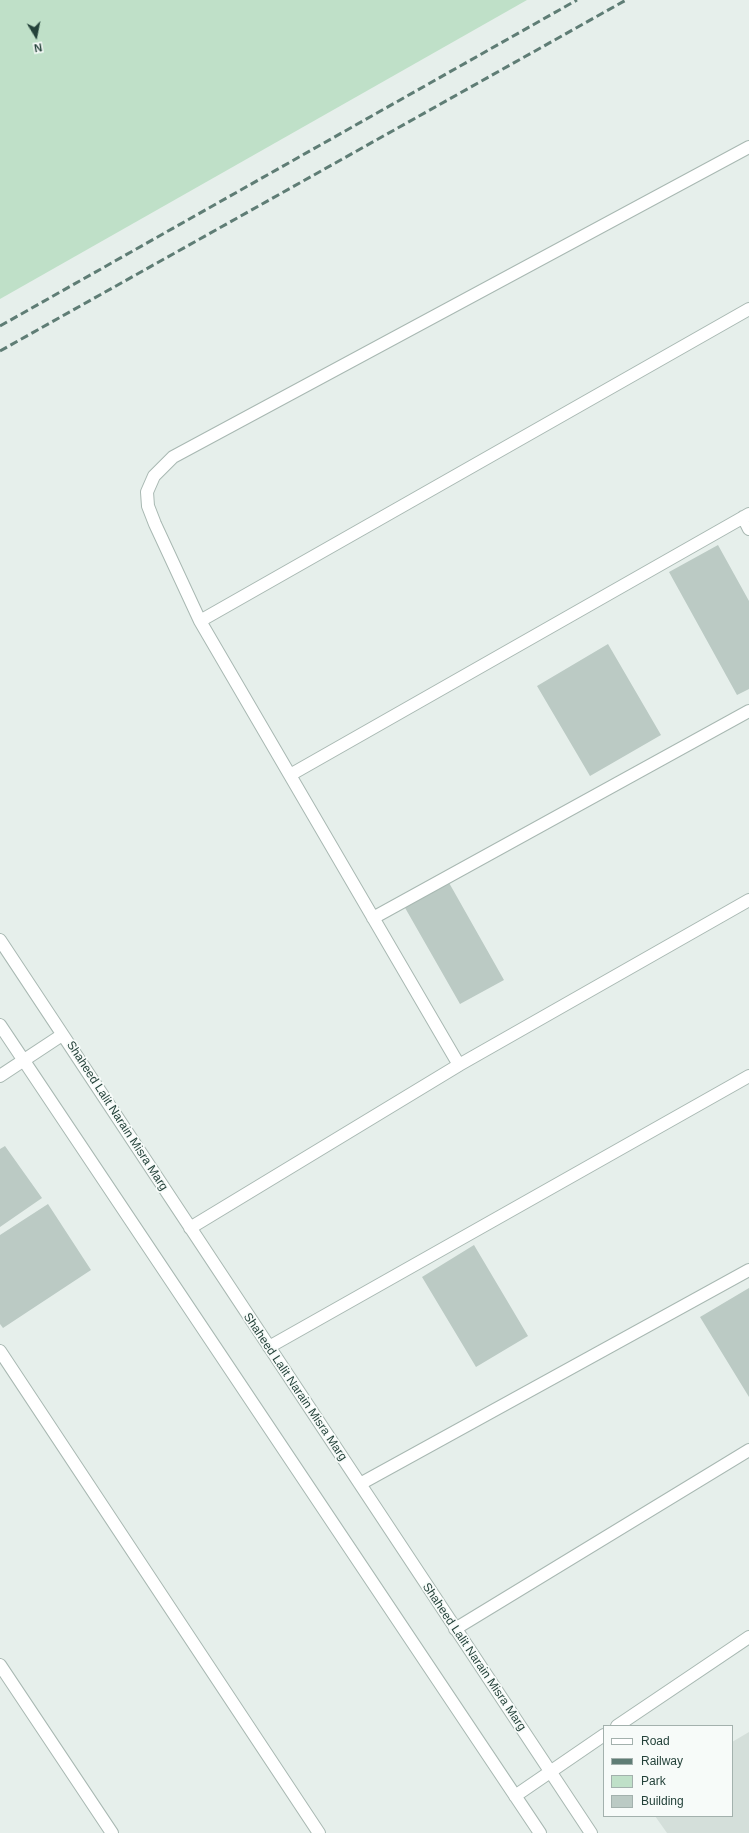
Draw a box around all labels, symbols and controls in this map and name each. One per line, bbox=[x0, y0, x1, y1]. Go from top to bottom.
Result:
north arrow bbox=[16, 16, 56, 56]
text: N bbox=[33, 41, 43, 54]
street label: Shaheed Lalit Narain Misra Marg bbox=[63, 1039, 171, 1193]
street label: Shaheed Lalit Narain Misra Marg bbox=[240, 1310, 350, 1464]
street label: Shaheed Lalit Narain Misra Marg bbox=[419, 1580, 529, 1734]
legend bbox=[603, 1725, 733, 1817]
text: Road bbox=[641, 1734, 670, 1748]
text: Railway bbox=[641, 1754, 683, 1768]
text: Park bbox=[641, 1774, 666, 1788]
text: Building bbox=[641, 1794, 684, 1808]

